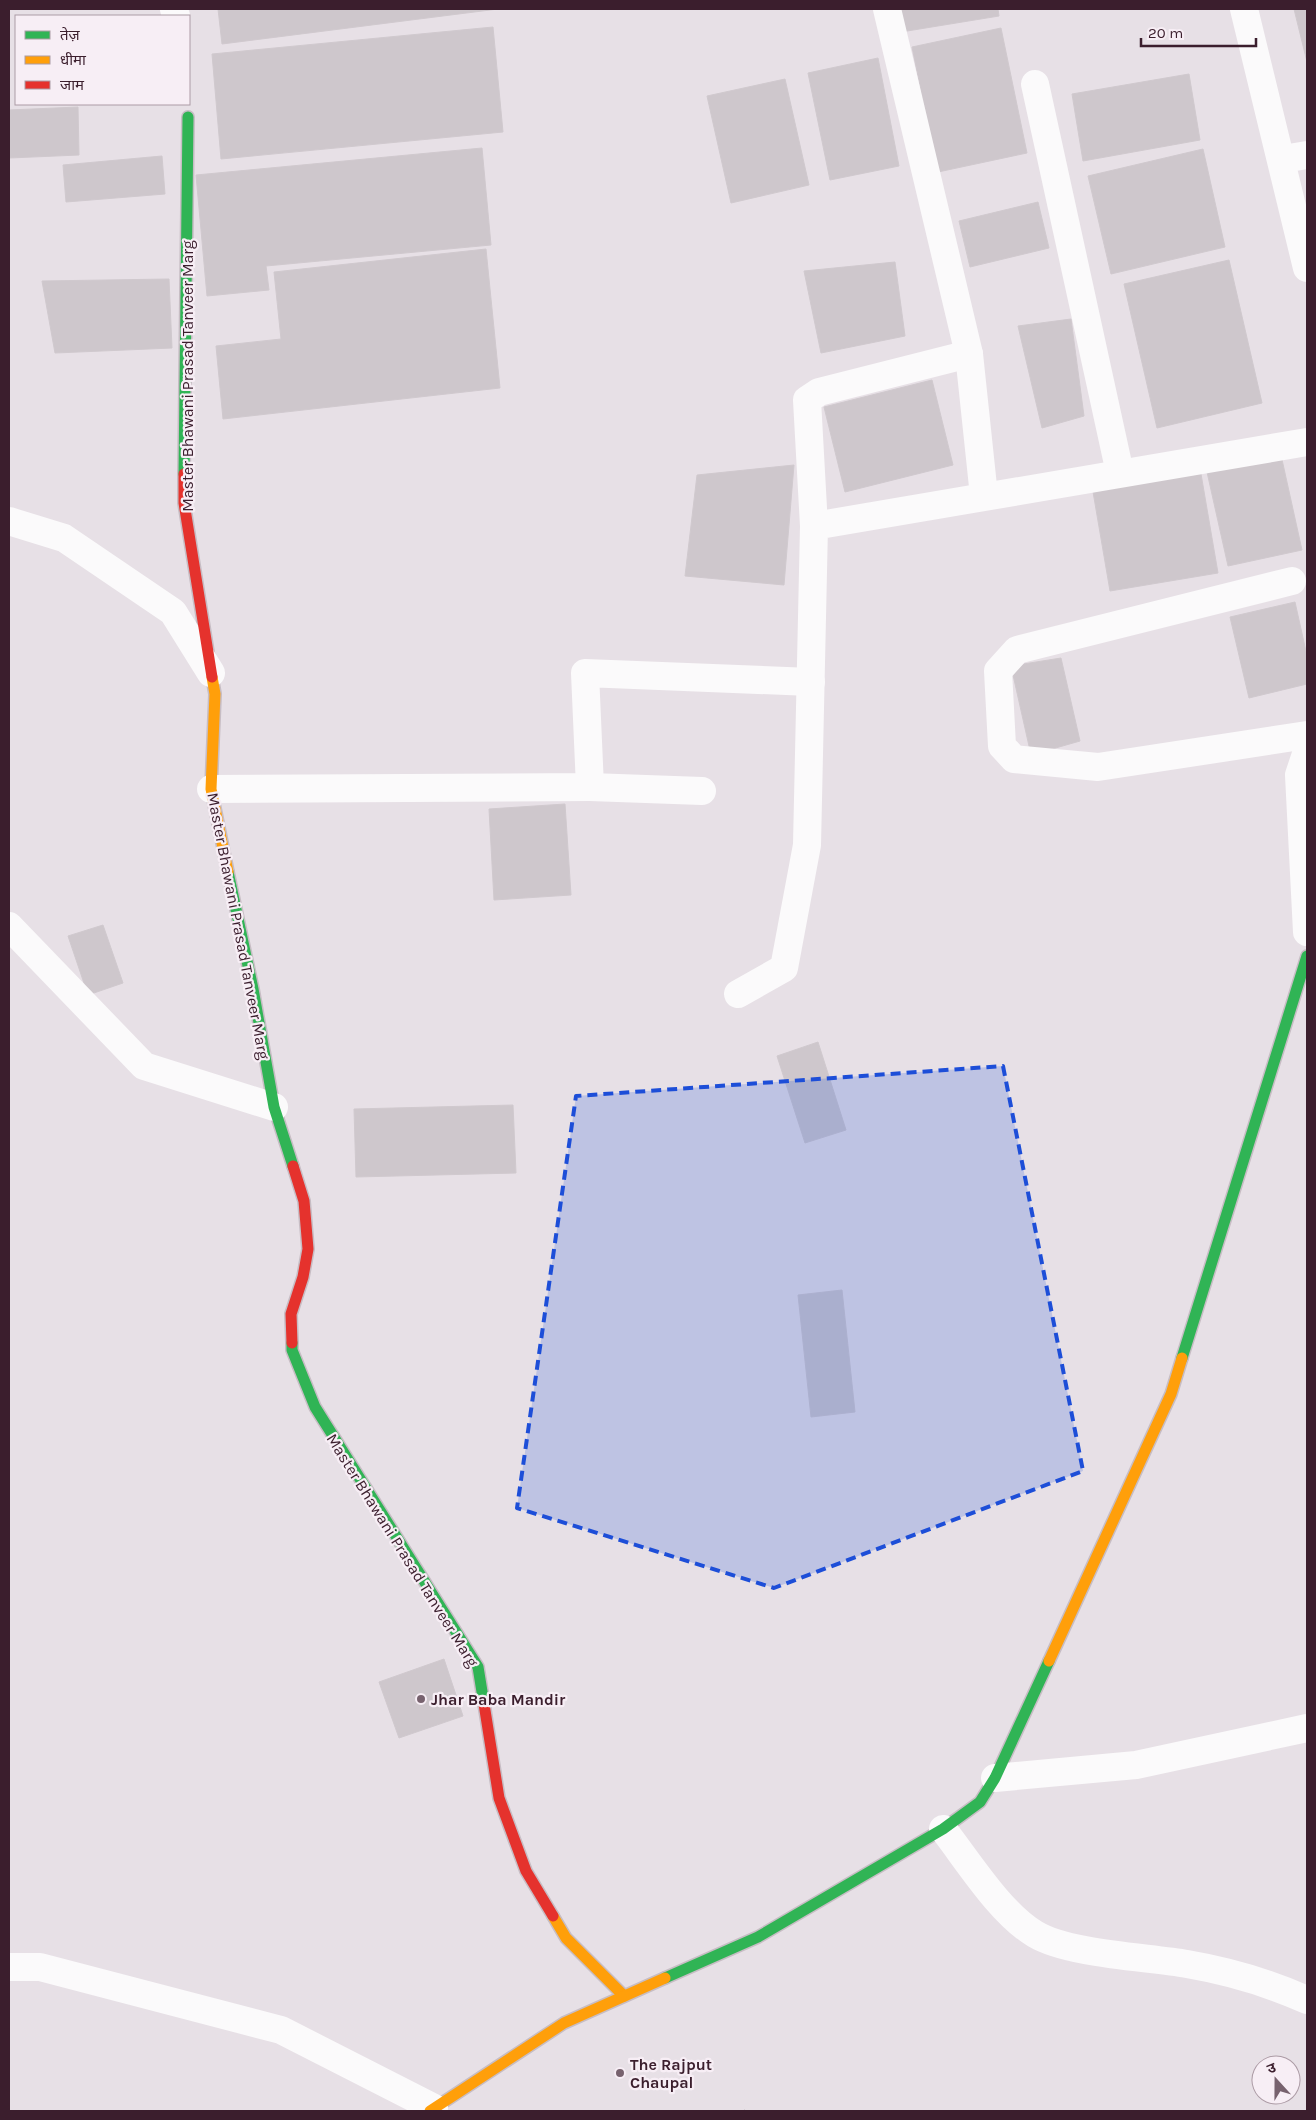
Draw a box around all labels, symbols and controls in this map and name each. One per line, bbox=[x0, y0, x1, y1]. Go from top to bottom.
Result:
legend bbox=[15, 15, 190, 105]
scale bar bbox=[1141, 15, 1256, 47]
text: 20 m bbox=[1148, 24, 1183, 42]
text: तेज़ bbox=[60, 26, 81, 44]
text: धीमा bbox=[60, 51, 87, 69]
text: जाम bbox=[60, 76, 85, 94]
street label: Master Bhawani Prasad Tanveer Marg bbox=[178, 240, 197, 512]
street label: Master Bhawani Prasad Tanveer Marg bbox=[203, 791, 274, 1061]
street label: Master Bhawani Prasad Tanveer Marg bbox=[323, 1430, 483, 1670]
place label: Jhar Baba Mandir bbox=[431, 1690, 566, 1709]
marker: Jhar Baba Mandir bbox=[415, 1693, 427, 1705]
place label: The Rajput Chaupal bbox=[630, 2055, 712, 2092]
north arrow bbox=[1251, 2055, 1301, 2105]
text: उ bbox=[1265, 2059, 1279, 2078]
marker: The Rajput Chaupal bbox=[614, 2067, 626, 2079]

